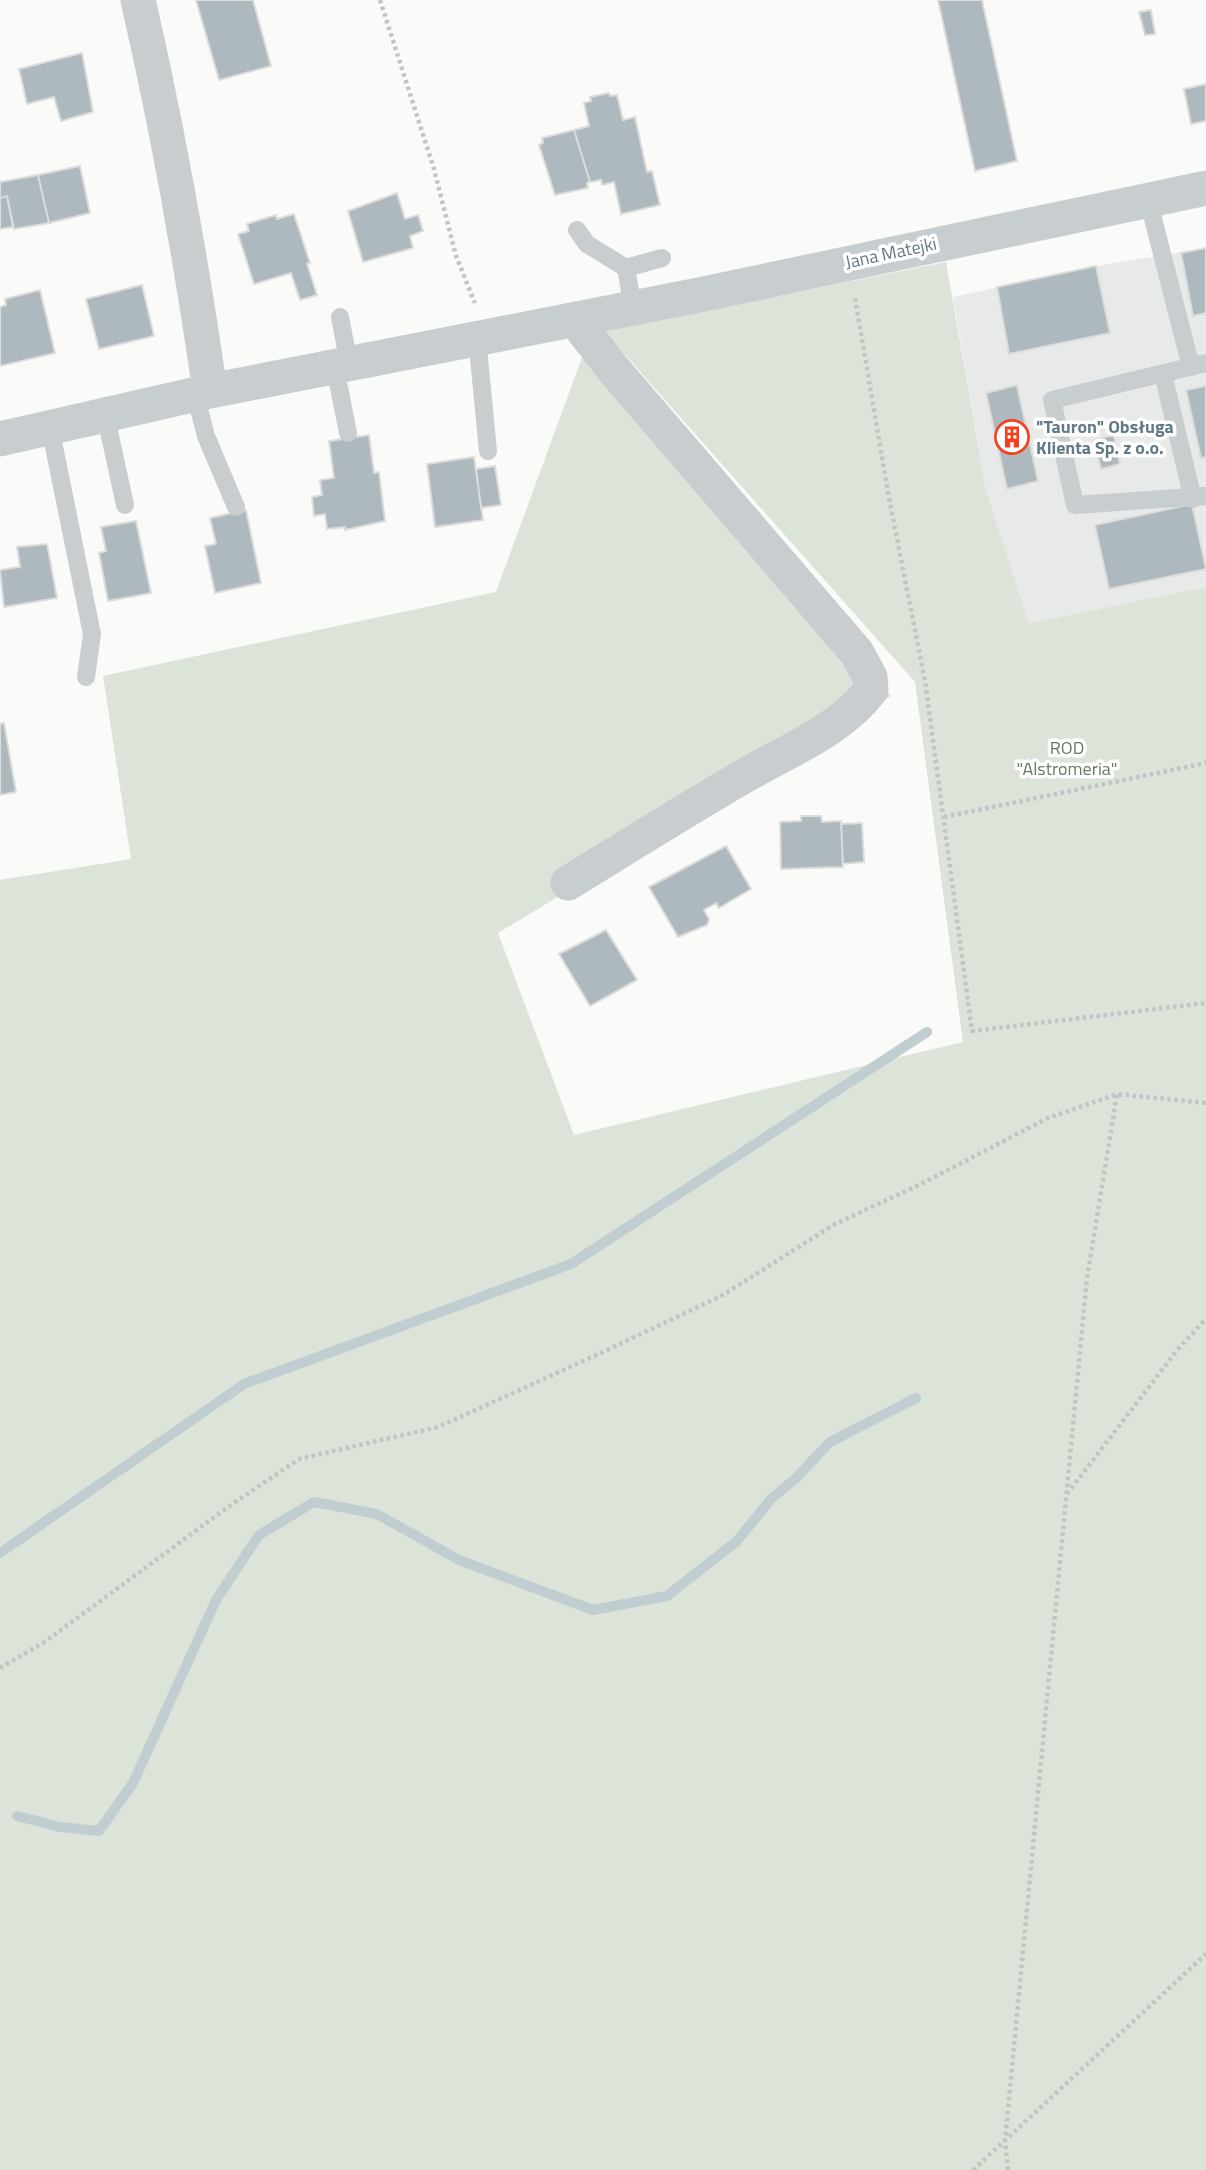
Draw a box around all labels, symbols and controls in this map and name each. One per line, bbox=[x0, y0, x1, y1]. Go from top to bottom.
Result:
street label: Jana Matejki bbox=[843, 230, 939, 275]
place label: "Tauron" Obsługa Klienta Sp. z o.o. bbox=[1036, 413, 1174, 461]
building icon: "Tauron" Obsługa Klienta Sp. z o.o. bbox=[993, 418, 1031, 456]
park label: ROD "Alstromeria" bbox=[1016, 734, 1118, 782]

